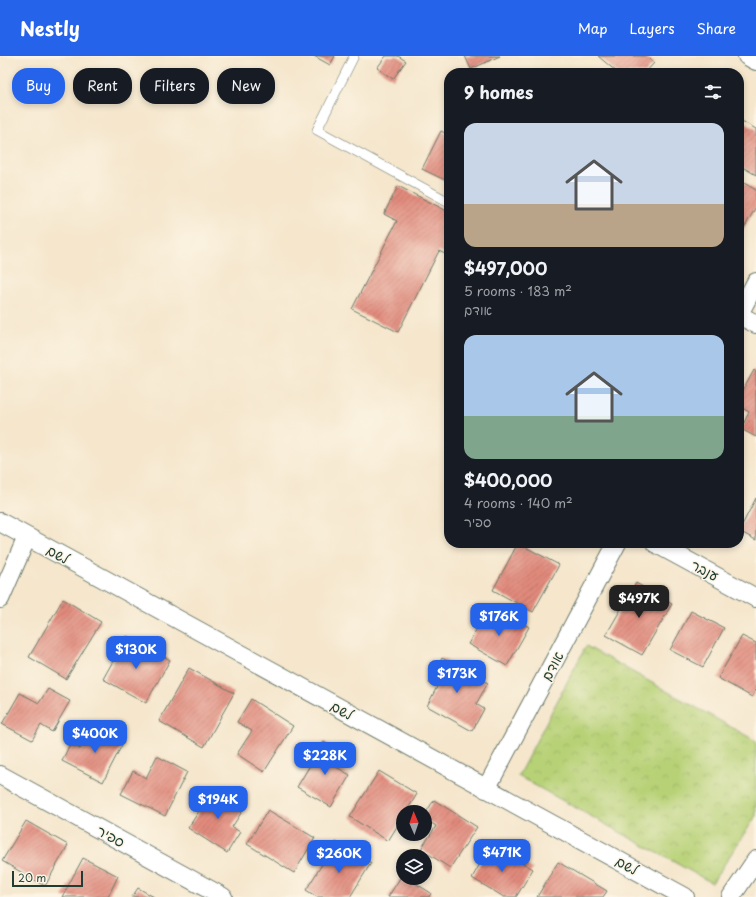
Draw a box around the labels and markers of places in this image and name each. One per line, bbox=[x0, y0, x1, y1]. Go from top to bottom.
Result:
pin: $497K bbox=[611, 585, 667, 619]
pin: $176K bbox=[471, 603, 527, 637]
pin: $130K bbox=[108, 636, 164, 670]
pin: $173K bbox=[429, 660, 485, 694]
pin: $400K bbox=[67, 720, 123, 754]
pin: $228K bbox=[297, 742, 353, 776]
pin: $194K bbox=[190, 786, 246, 820]
pin: $471K bbox=[474, 839, 530, 873]
pin: $260K bbox=[311, 840, 367, 874]

